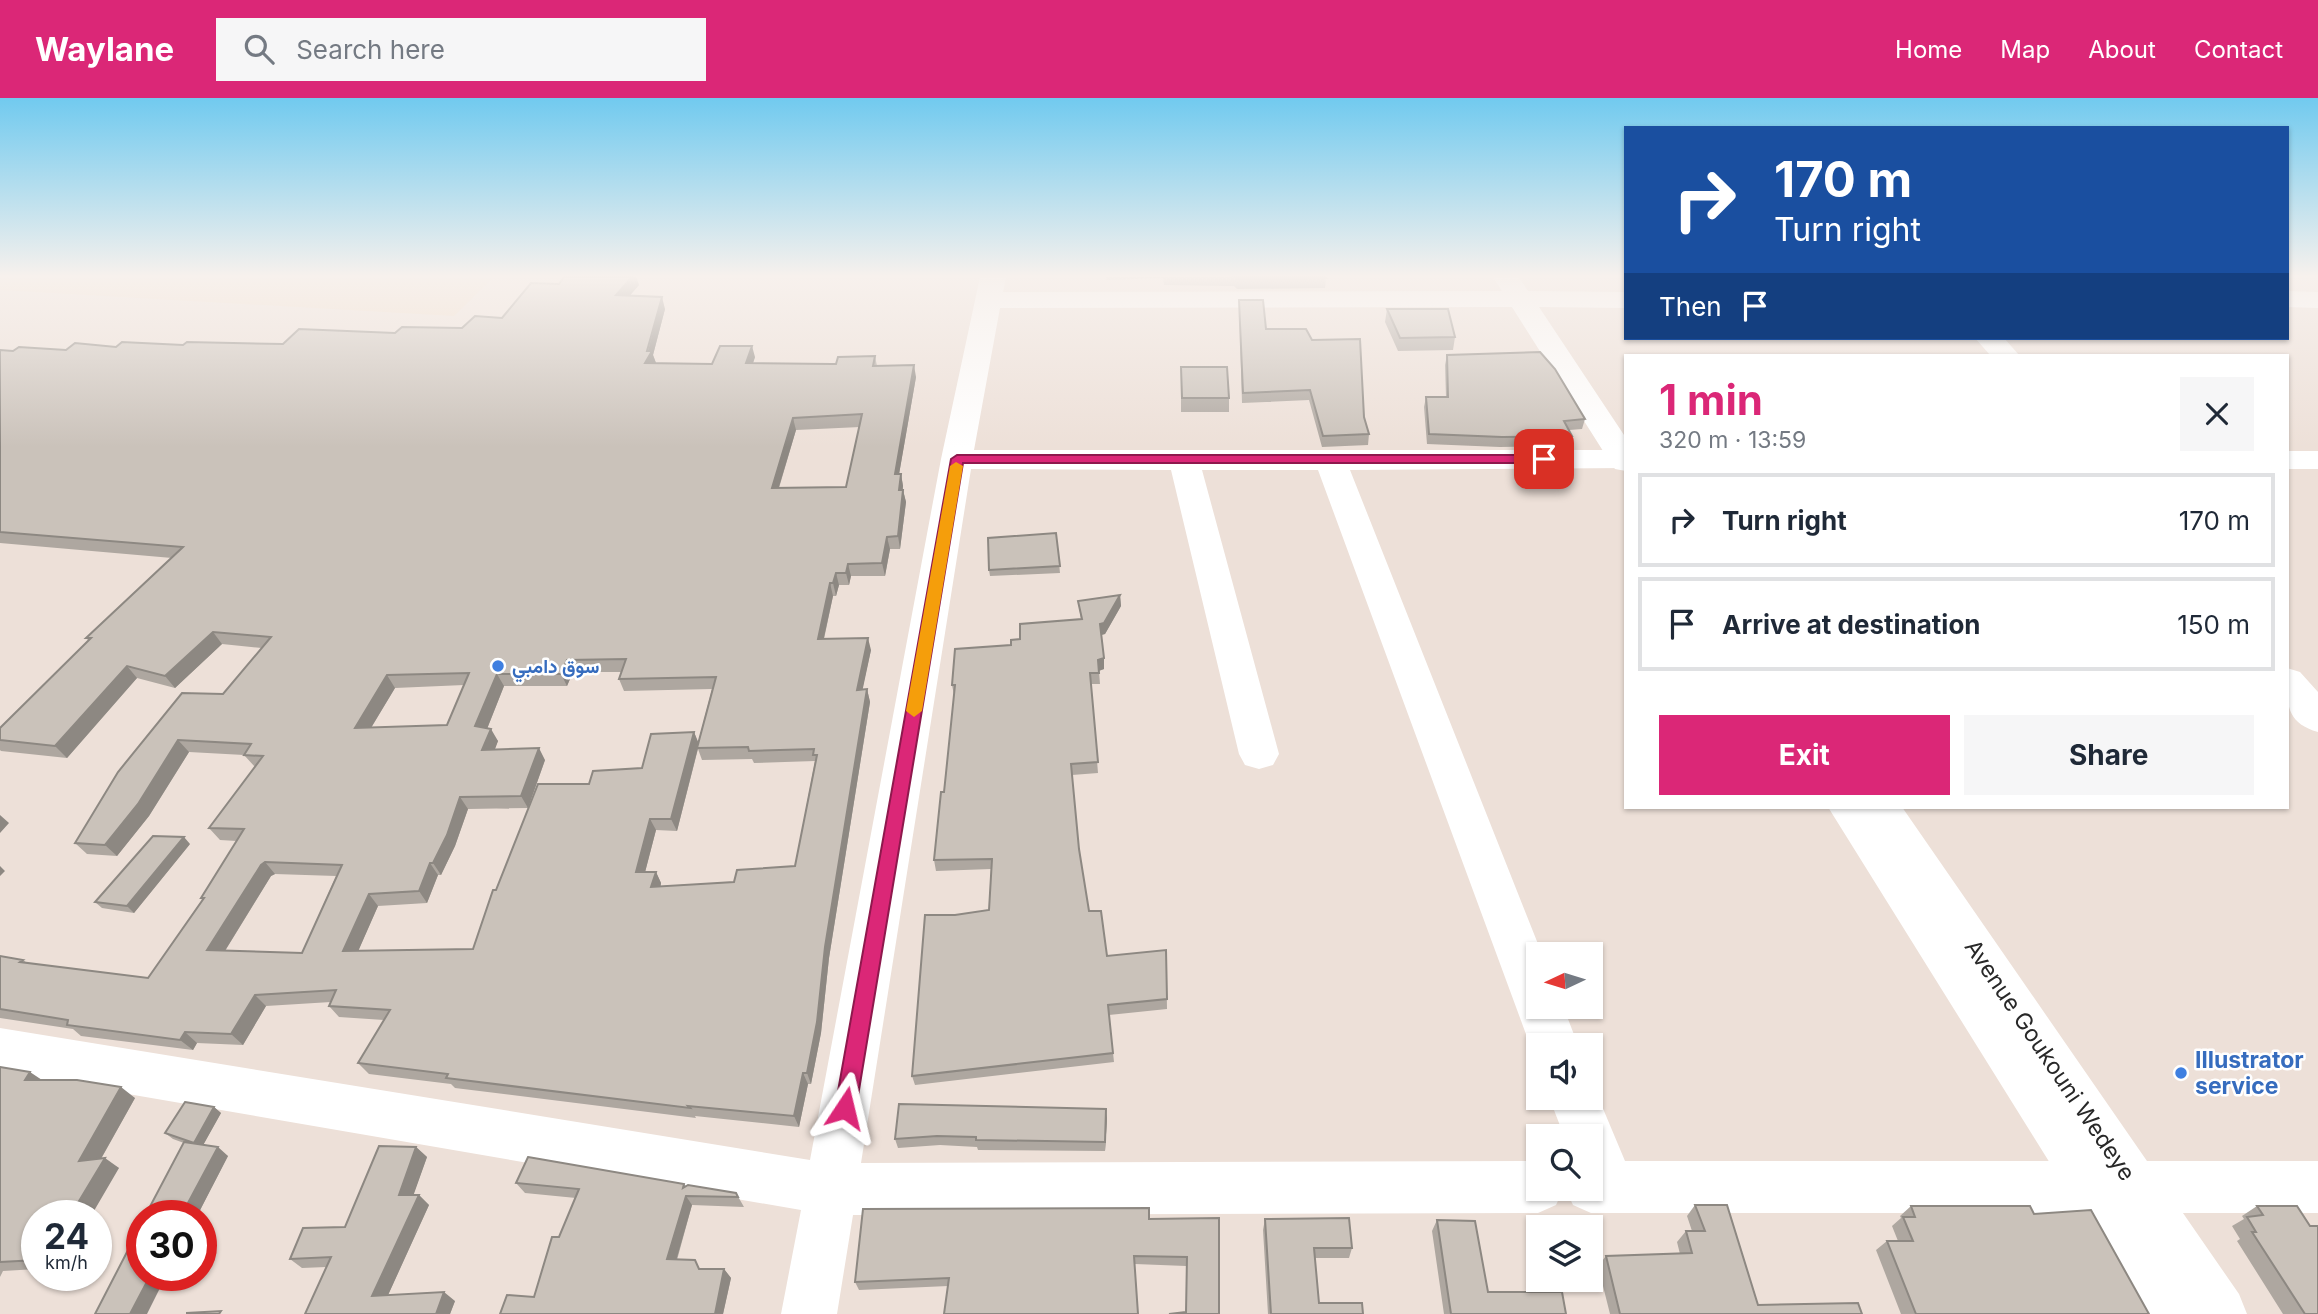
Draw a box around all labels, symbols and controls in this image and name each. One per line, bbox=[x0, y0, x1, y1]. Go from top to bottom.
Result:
search box bbox=[216, 18, 706, 81]
text: Waylane bbox=[35, 29, 174, 69]
icon: search bbox=[240, 30, 278, 68]
text: Search here bbox=[296, 34, 445, 65]
text: Home bbox=[1895, 35, 1962, 64]
text: Map bbox=[2000, 35, 2050, 64]
text: About bbox=[2088, 35, 2156, 64]
text: Contact bbox=[2194, 35, 2283, 64]
text: 170 m bbox=[1774, 150, 1912, 209]
icon: right bbox=[1659, 154, 1750, 245]
text: Turn right bbox=[1774, 210, 1921, 249]
icon: arrive bbox=[1736, 287, 1774, 325]
text: Then bbox=[1659, 291, 1722, 322]
text: 1 min bbox=[1659, 374, 1763, 425]
button: close bbox=[2180, 377, 2254, 451]
text: 320 m · 13:59 bbox=[1659, 426, 1806, 454]
pin bbox=[1514, 429, 1574, 489]
icon: arrive bbox=[1525, 440, 1563, 478]
icon: right bbox=[1663, 501, 1701, 539]
text: Turn right bbox=[1722, 505, 1847, 536]
text: 170 m bbox=[2179, 505, 2250, 536]
icon: arrive bbox=[1663, 605, 1701, 643]
text: Arrive at destination bbox=[1722, 609, 1981, 640]
text: 150 m bbox=[2177, 609, 2250, 640]
place label: سوق دامبي bbox=[512, 655, 599, 683]
marker: سوق دامبي bbox=[490, 658, 506, 674]
button: Exit bbox=[1659, 715, 1950, 795]
button: Share bbox=[1964, 715, 2254, 795]
street label: Avenue Goukouni Wedeye bbox=[1959, 934, 2141, 1186]
north arrow bbox=[1526, 942, 1603, 1018]
map controls bbox=[1526, 942, 1603, 1292]
button: sound bbox=[1526, 1033, 1603, 1110]
place label: Illustrator service bbox=[2195, 1046, 2304, 1100]
marker: Illustrator service bbox=[2173, 1065, 2189, 1081]
position arrow bbox=[808, 1071, 882, 1145]
button: search bbox=[1526, 1124, 1603, 1201]
speed limit sign: 30 bbox=[126, 1200, 217, 1291]
text: 24 bbox=[44, 1215, 89, 1257]
button: layers bbox=[1526, 1215, 1603, 1292]
text: km/h bbox=[45, 1252, 88, 1273]

